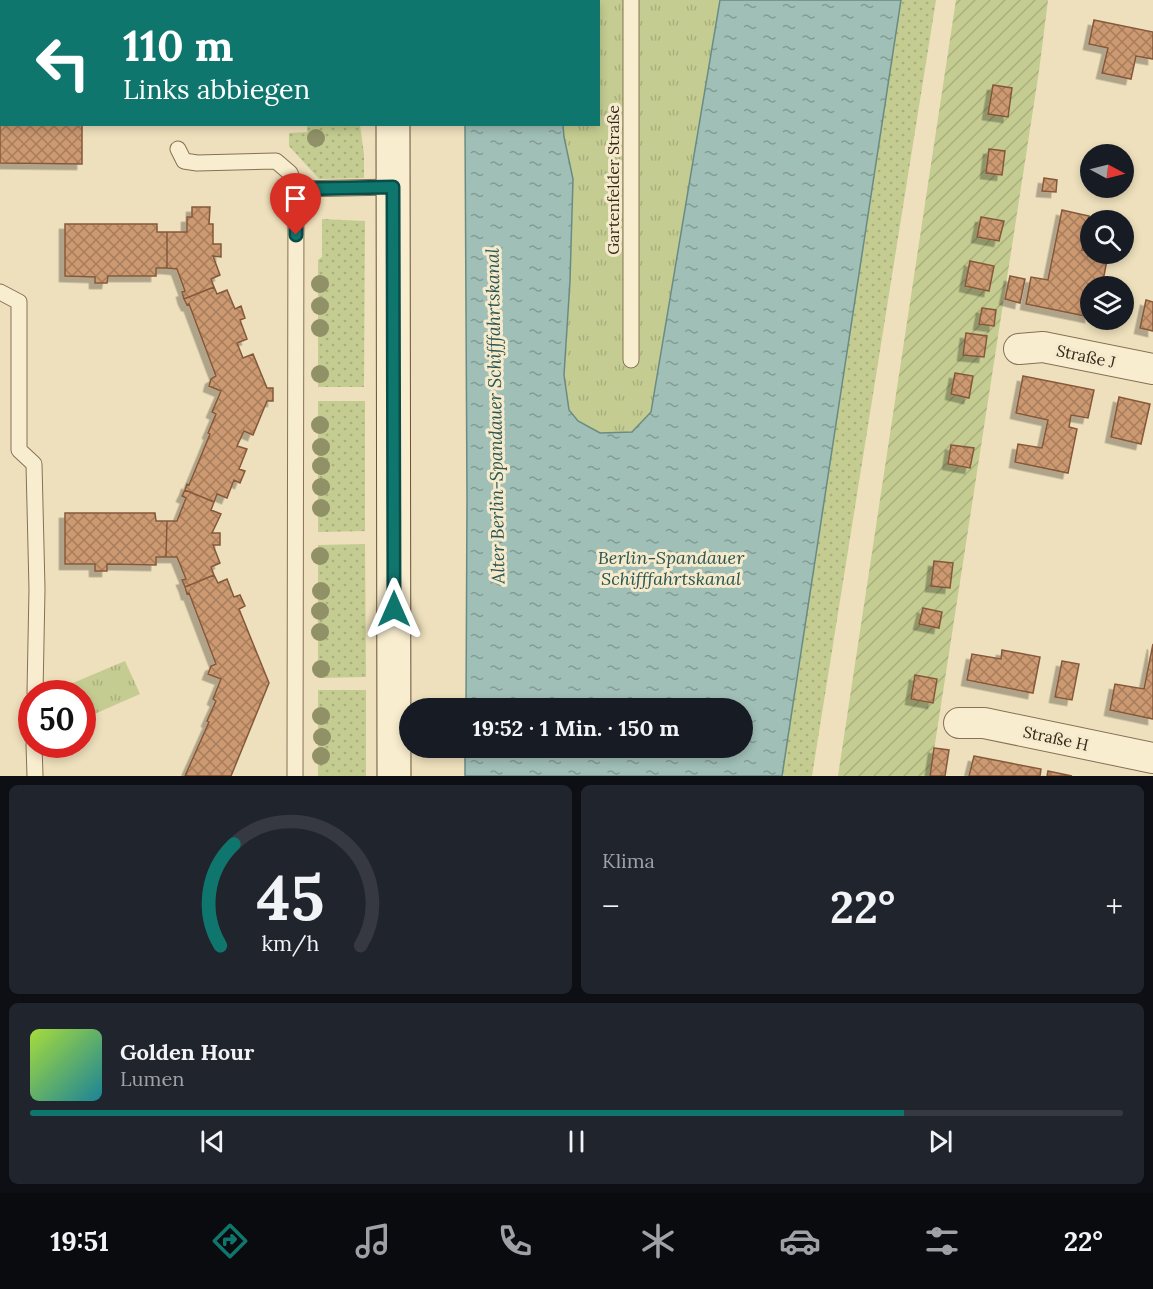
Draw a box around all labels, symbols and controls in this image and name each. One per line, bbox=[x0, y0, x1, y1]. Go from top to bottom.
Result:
text: 110 m bbox=[123, 19, 234, 73]
icon: left bbox=[24, 24, 102, 102]
text: Links abbiegen bbox=[123, 72, 310, 106]
street label: Gartenfelder Straße bbox=[603, 105, 623, 255]
north arrow bbox=[1080, 144, 1134, 198]
map controls bbox=[1080, 144, 1134, 330]
pin bbox=[270, 173, 321, 235]
icon: arrive bbox=[279, 182, 312, 215]
button: search bbox=[1080, 210, 1134, 264]
water label: Alter Berlin-Spandauer Schifffahrtskanal bbox=[481, 248, 509, 585]
button: layers bbox=[1080, 276, 1134, 330]
street label: Straße J bbox=[1055, 340, 1117, 372]
water label: Berlin-Spandauer Schifffahrtskanal bbox=[598, 546, 745, 590]
position arrow bbox=[362, 577, 426, 641]
speed limit sign: 50 bbox=[18, 680, 96, 758]
text: 19:52 · 1 Min. · 150 m bbox=[473, 714, 679, 742]
street label: Straße H bbox=[1021, 721, 1091, 755]
text: Klima bbox=[602, 848, 655, 873]
text: 45 bbox=[257, 857, 324, 937]
text: 22° bbox=[830, 878, 895, 935]
text: − bbox=[602, 885, 620, 927]
text: + bbox=[1105, 885, 1123, 927]
text: km/h bbox=[262, 930, 320, 958]
text: Golden Hour bbox=[120, 1038, 254, 1066]
text: Lumen bbox=[120, 1066, 184, 1091]
icon: previous bbox=[196, 1125, 229, 1158]
icon: pause bbox=[560, 1125, 593, 1158]
icon: next bbox=[924, 1125, 957, 1158]
icon: directions bbox=[209, 1220, 251, 1262]
icon: music bbox=[352, 1220, 394, 1262]
icon: phone bbox=[494, 1220, 536, 1262]
icon: climate bbox=[637, 1220, 679, 1262]
icon: car bbox=[779, 1220, 821, 1262]
icon: filters bbox=[921, 1220, 963, 1262]
text: 19:51 bbox=[50, 1224, 109, 1258]
text: 22° bbox=[1064, 1224, 1103, 1258]

